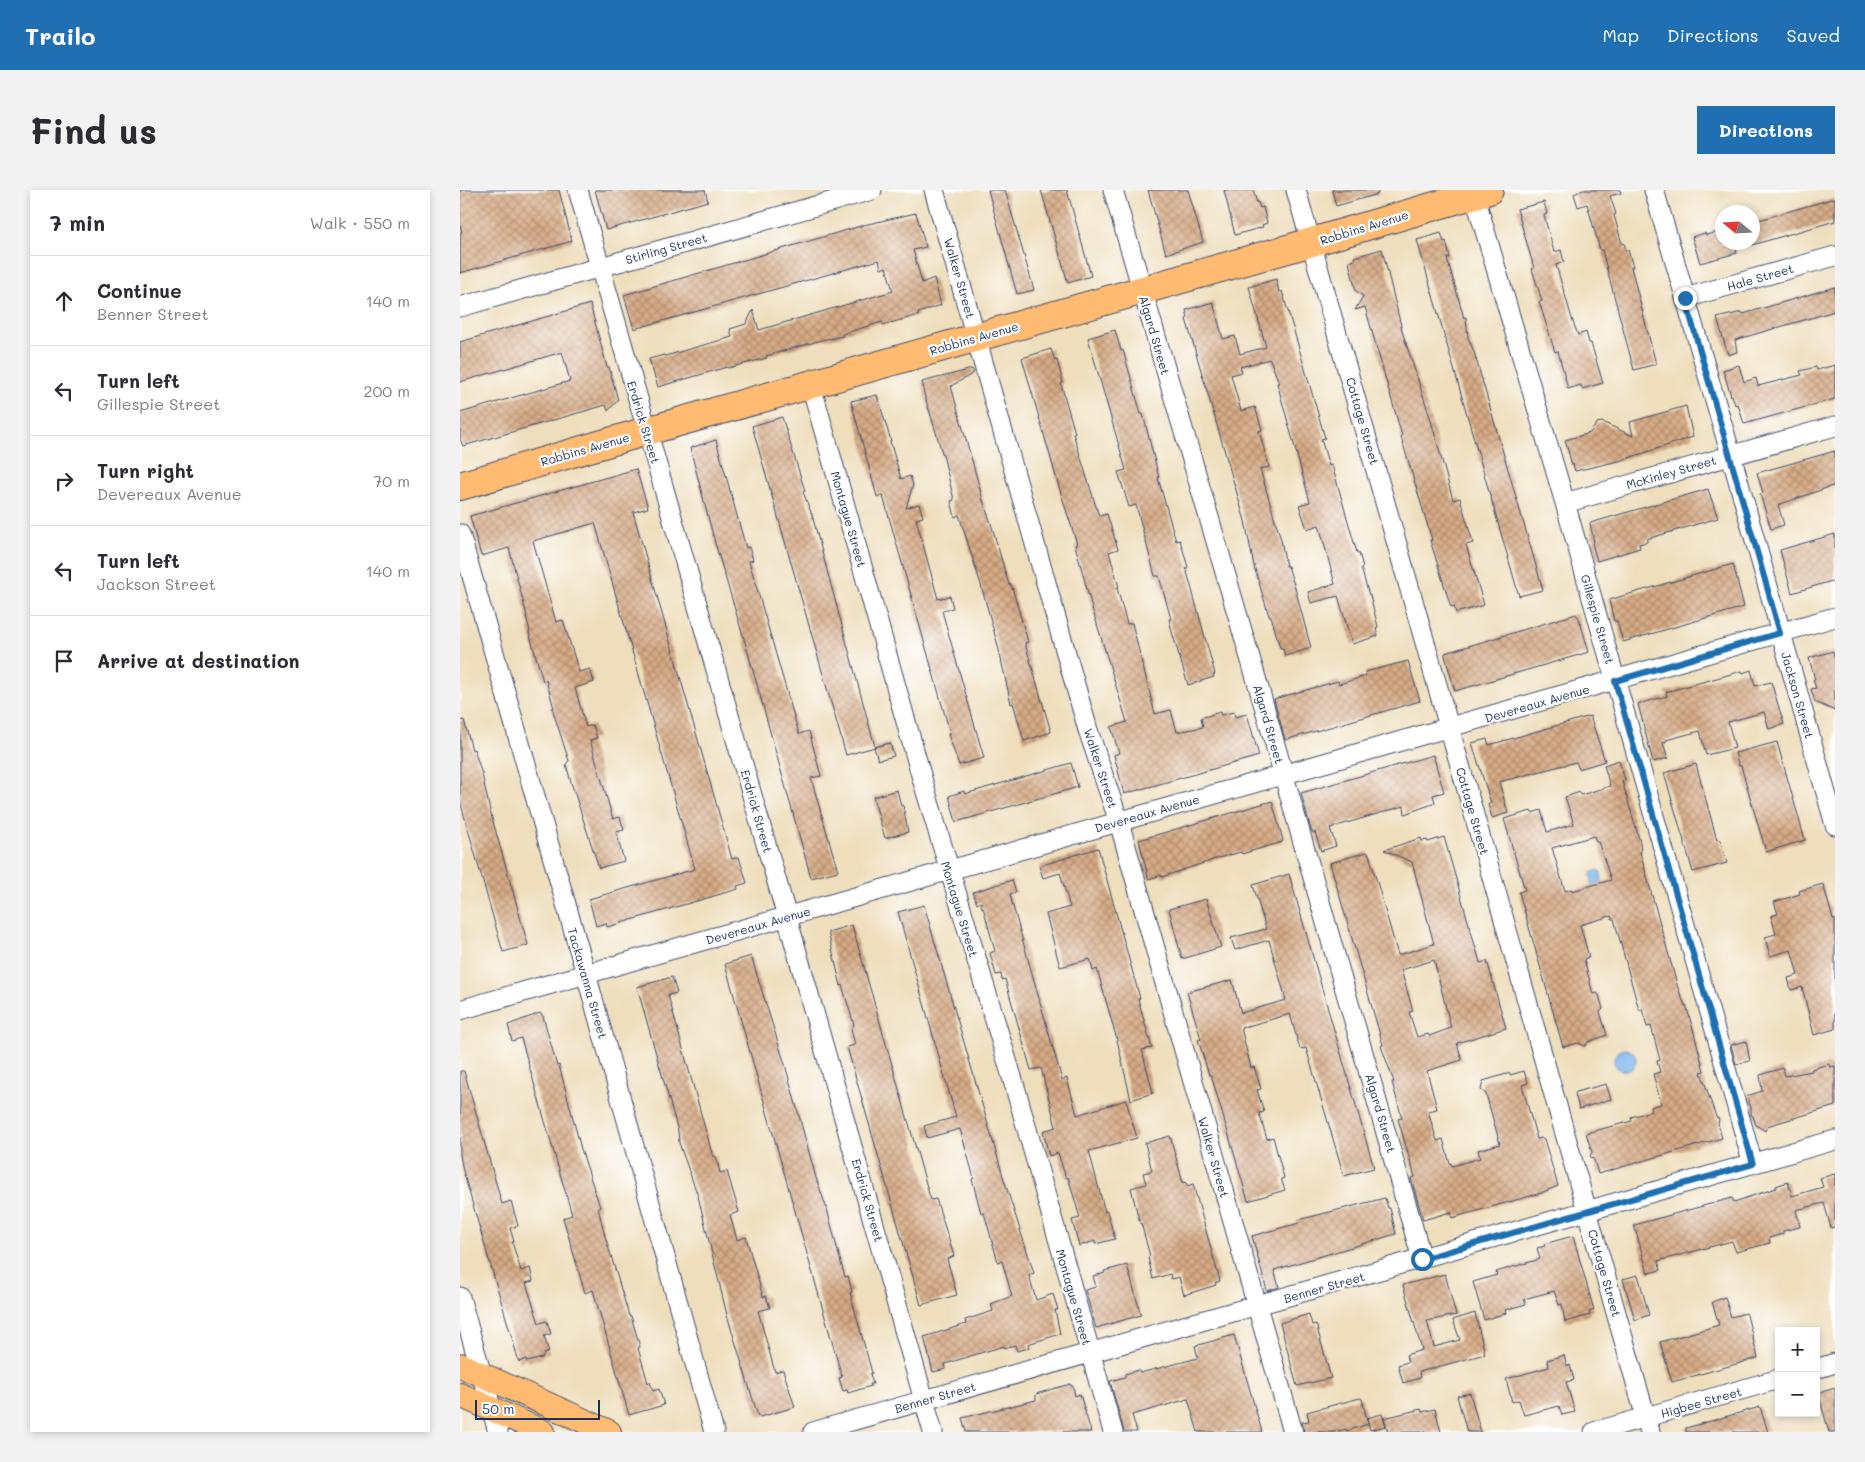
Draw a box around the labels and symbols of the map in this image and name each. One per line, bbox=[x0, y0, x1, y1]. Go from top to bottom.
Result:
north arrow bbox=[1715, 205, 1760, 250]
street label: Robbins Avenue bbox=[1318, 206, 1410, 248]
street label: Stirling Street bbox=[623, 229, 709, 267]
street label: Walker Street bbox=[941, 236, 979, 320]
street label: Hale Street bbox=[1725, 260, 1795, 294]
route end bbox=[1674, 287, 1697, 310]
street label: Algard Street bbox=[1136, 294, 1174, 376]
street label: Robbins Avenue bbox=[928, 318, 1020, 358]
street label: Cottage Street bbox=[1343, 375, 1383, 467]
street label: Erdrick Street bbox=[624, 379, 664, 465]
street label: Robbins Avenue bbox=[539, 429, 631, 469]
street label: McKinley Street bbox=[1624, 451, 1718, 493]
street label: Montague Street bbox=[828, 469, 870, 569]
street label: Gillespie Street bbox=[1578, 572, 1618, 666]
street label: Jackson Street bbox=[1778, 650, 1818, 740]
street label: Devereaux Avenue bbox=[1483, 680, 1591, 726]
street label: Algard Street bbox=[1250, 683, 1288, 765]
street label: Walker Street bbox=[1081, 726, 1121, 810]
street label: Cottage Street bbox=[1453, 765, 1493, 857]
street label: Erdrick Street bbox=[738, 768, 776, 854]
street label: Devereaux Avenue bbox=[1093, 790, 1201, 836]
street label: Montague Street bbox=[938, 859, 982, 959]
street label: Devereaux Avenue bbox=[704, 902, 812, 948]
street label: Tackawanna Street bbox=[565, 926, 611, 1040]
street label: Algard Street bbox=[1362, 1072, 1400, 1154]
street label: Walker Street bbox=[1195, 1115, 1233, 1199]
street label: Erdrick Street bbox=[849, 1157, 887, 1243]
street label: Cottage Street bbox=[1585, 1227, 1625, 1319]
street label: Montague Street bbox=[1053, 1247, 1095, 1347]
route start bbox=[1411, 1248, 1434, 1271]
street label: Benner Street bbox=[1282, 1268, 1366, 1306]
street label: Benner Street bbox=[893, 1378, 977, 1416]
street label: Higbee Street bbox=[1659, 1383, 1743, 1421]
scale bar bbox=[475, 1397, 600, 1420]

